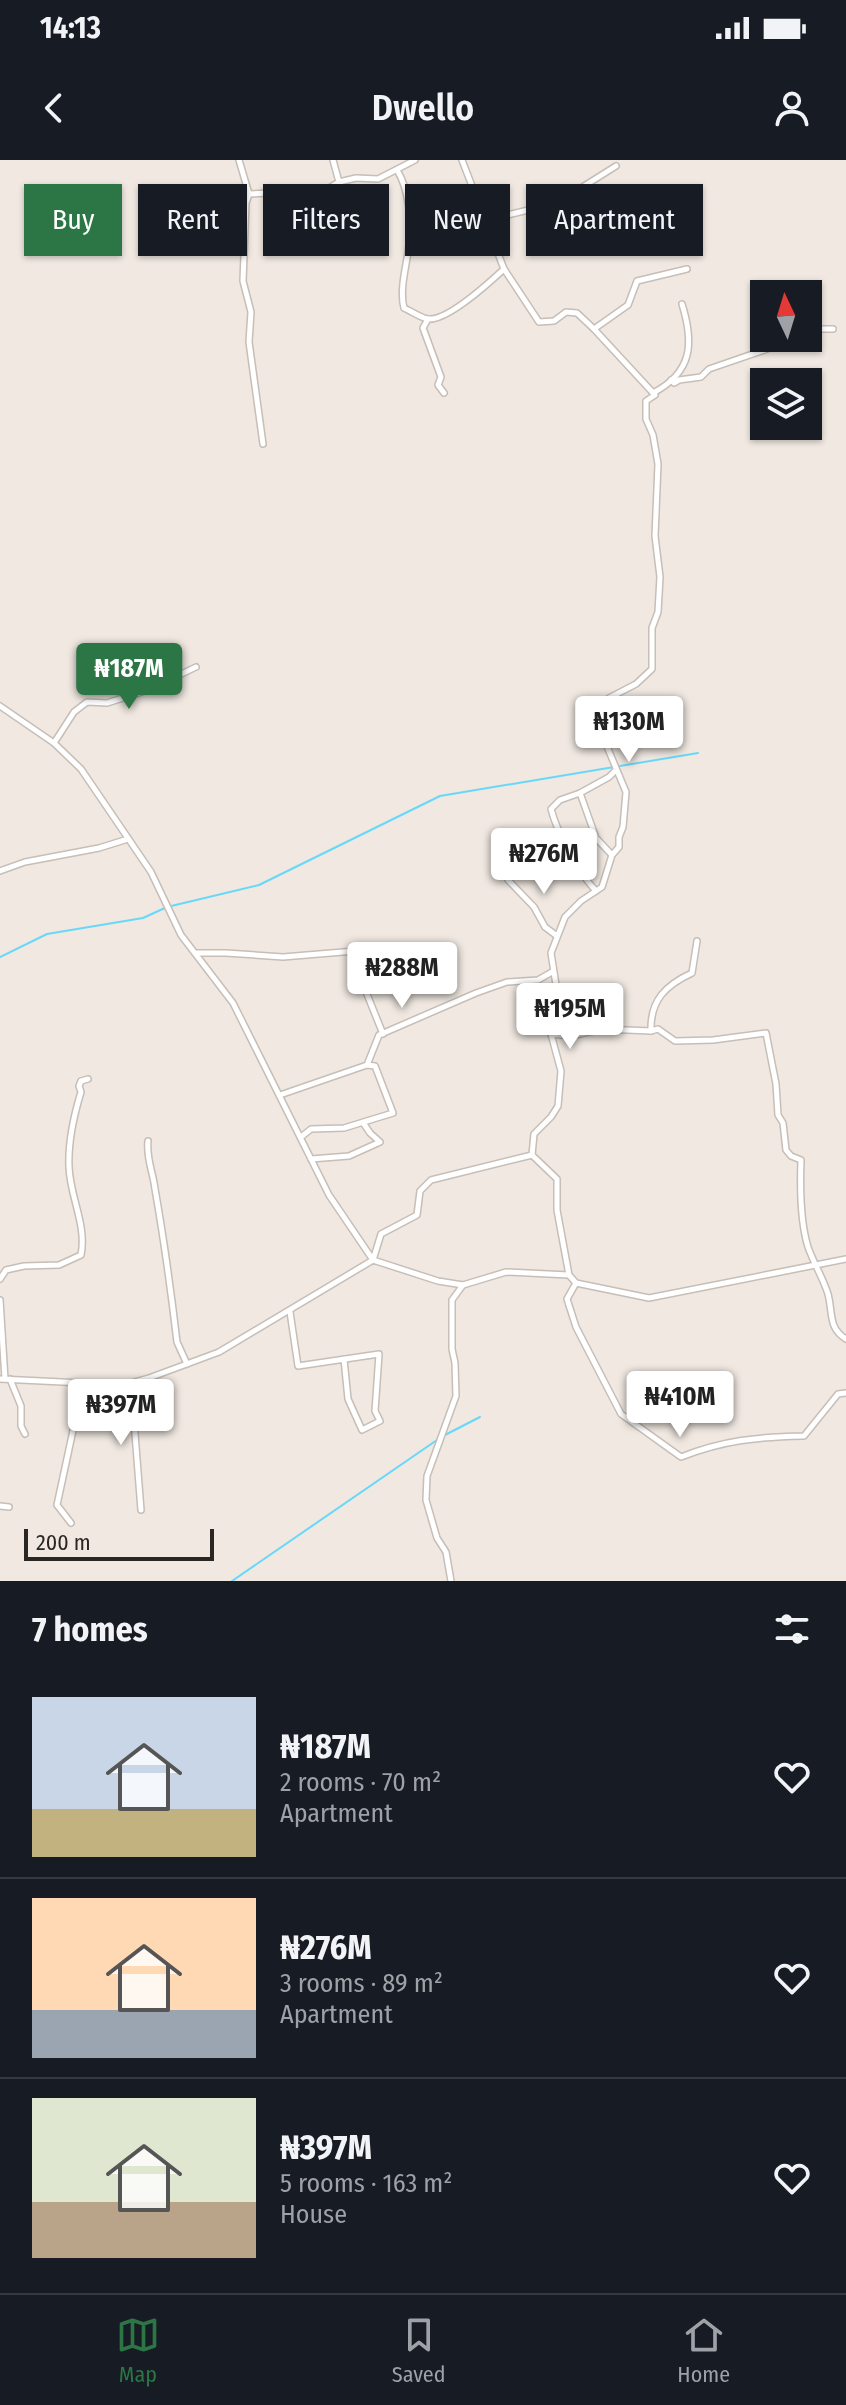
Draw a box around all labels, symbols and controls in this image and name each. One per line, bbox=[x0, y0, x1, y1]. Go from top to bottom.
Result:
text: 14:13 bbox=[40, 10, 101, 46]
icon: back bbox=[32, 86, 76, 130]
text: Dwello bbox=[372, 86, 474, 130]
icon: person bbox=[770, 86, 814, 130]
chip: Buy bbox=[24, 184, 122, 256]
chip: Rent bbox=[138, 184, 247, 256]
chip: Filters bbox=[263, 184, 389, 256]
chip: New bbox=[405, 184, 510, 256]
chip: Apartment bbox=[526, 184, 703, 256]
north arrow bbox=[750, 280, 822, 352]
map controls bbox=[750, 280, 822, 440]
button: layers bbox=[750, 368, 822, 440]
pin: ₦187M bbox=[73, 643, 185, 711]
text: ₦187M bbox=[94, 653, 164, 684]
pin: ₦130M bbox=[573, 696, 685, 764]
text: ₦130M bbox=[593, 706, 665, 737]
pin: ₦276M bbox=[488, 828, 600, 896]
text: ₦276M bbox=[509, 838, 579, 869]
pin: ₦288M bbox=[346, 942, 458, 1010]
text: ₦288M bbox=[365, 952, 439, 983]
pin: ₦195M bbox=[514, 983, 626, 1051]
text: ₦195M bbox=[534, 993, 606, 1024]
pin: ₦410M bbox=[624, 1371, 736, 1439]
pin: ₦397M bbox=[65, 1379, 177, 1447]
text: ₦410M bbox=[645, 1381, 715, 1412]
text: ₦397M bbox=[86, 1389, 156, 1420]
scale bar bbox=[24, 1525, 214, 1561]
text: 200 m bbox=[36, 1529, 91, 1556]
icon: filters bbox=[770, 1607, 814, 1651]
text: 7 homes bbox=[32, 1609, 148, 1650]
text: ₦187M bbox=[280, 1726, 371, 1767]
icon: home bbox=[96, 1729, 192, 1825]
icon: heart bbox=[770, 1755, 814, 1799]
text: 2 rooms · 70 m² bbox=[280, 1767, 441, 1798]
text: Apartment bbox=[280, 1798, 393, 1829]
text: ₦276M bbox=[280, 1927, 372, 1968]
icon: home bbox=[96, 1930, 192, 2026]
icon: heart bbox=[770, 1956, 814, 2000]
text: 3 rooms · 89 m² bbox=[280, 1968, 443, 1999]
text: Apartment bbox=[280, 1999, 393, 2030]
text: ₦397M bbox=[280, 2127, 372, 2168]
icon: home bbox=[96, 2130, 192, 2226]
icon: heart bbox=[770, 2156, 814, 2200]
text: 5 rooms · 163 m² bbox=[280, 2168, 453, 2199]
text: House bbox=[280, 2199, 347, 2230]
tab: Map bbox=[116, 2313, 160, 2388]
tab: Saved bbox=[392, 2313, 446, 2388]
tab: Home bbox=[677, 2313, 730, 2388]

